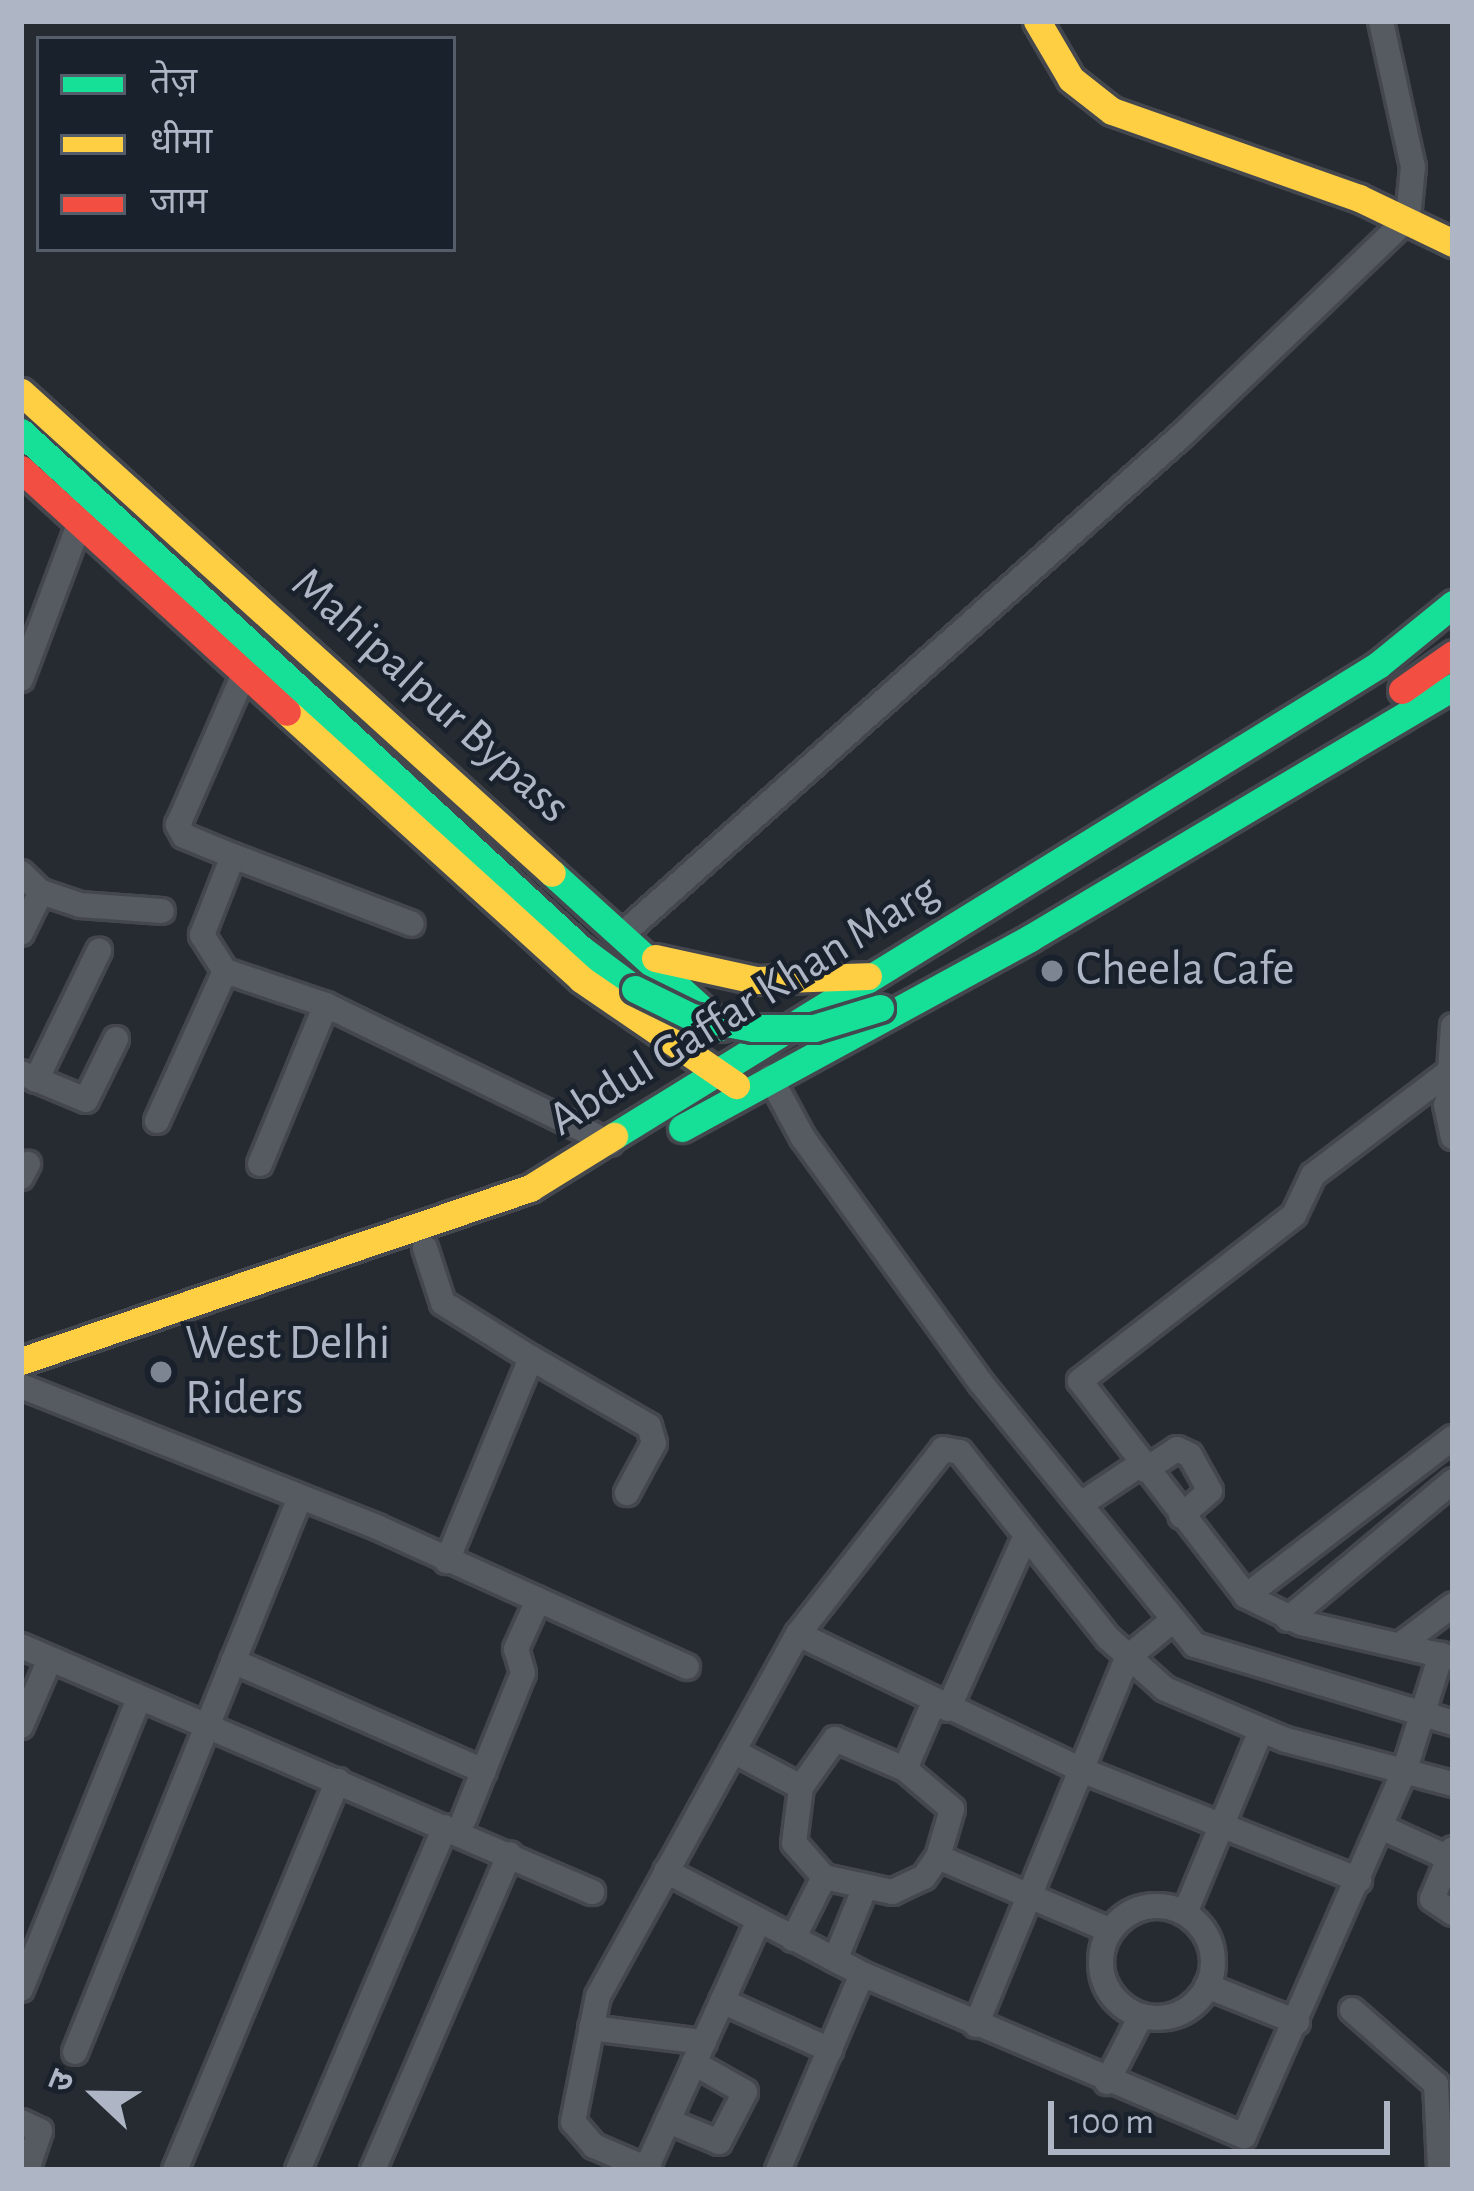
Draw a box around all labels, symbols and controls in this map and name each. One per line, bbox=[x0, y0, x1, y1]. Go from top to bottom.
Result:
legend bbox=[36, 36, 456, 252]
text: तेज़ bbox=[150, 64, 197, 100]
text: धीमा bbox=[150, 124, 212, 160]
text: जाम bbox=[150, 184, 208, 220]
street label: Mahipalpur Bypass bbox=[279, 556, 581, 836]
street label: Abdul Gaffar Khan Marg bbox=[538, 863, 950, 1149]
place label: Cheela Cafe bbox=[1076, 942, 1295, 1000]
marker: Cheela Cafe bbox=[1039, 958, 1065, 984]
place label: West Delhi Riders bbox=[185, 1315, 390, 1428]
marker: West Delhi Riders bbox=[148, 1359, 174, 1385]
north arrow bbox=[36, 2035, 156, 2155]
text: उ bbox=[43, 2066, 81, 2096]
scale bar bbox=[1054, 2077, 1396, 2151]
text: 100 m bbox=[1069, 2104, 1154, 2140]

